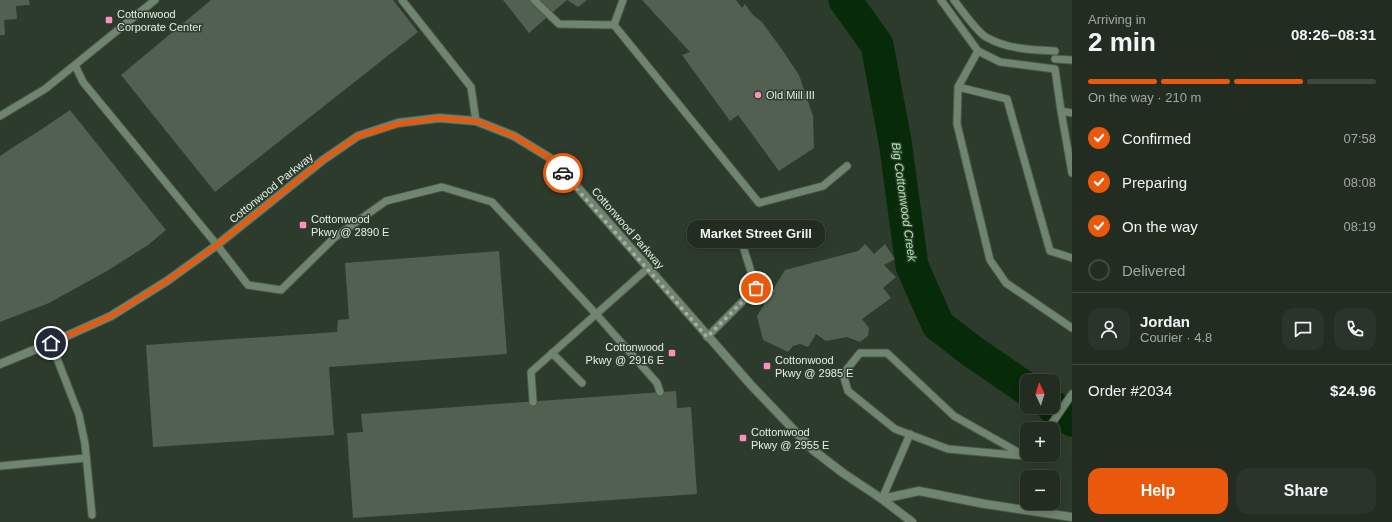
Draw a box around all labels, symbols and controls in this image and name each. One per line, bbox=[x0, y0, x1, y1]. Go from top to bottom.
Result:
place label: Cottonwood Corporate Center bbox=[117, 8, 202, 33]
text: Arriving in bbox=[1088, 12, 1146, 27]
marker: Cottonwood Corporate Center bbox=[104, 15, 114, 25]
text: 08:26–08:31 bbox=[1291, 26, 1376, 43]
text: 2 min bbox=[1088, 27, 1156, 57]
place label: Old Mill III bbox=[766, 89, 815, 101]
marker: Old Mill III bbox=[753, 90, 763, 100]
text: On the way · 210 m bbox=[1088, 90, 1201, 105]
icon: check bbox=[1088, 127, 1110, 149]
text: Confirmed bbox=[1122, 130, 1191, 147]
text: 07:58 bbox=[1343, 131, 1376, 146]
water label: Big Cottonwood Creek bbox=[889, 142, 919, 263]
street label: Cottonwood Parkway bbox=[227, 150, 316, 225]
courier bbox=[543, 153, 583, 193]
icon: car bbox=[552, 162, 574, 184]
icon: check bbox=[1088, 171, 1110, 193]
text: Preparing bbox=[1122, 174, 1187, 191]
text: 08:08 bbox=[1343, 175, 1376, 190]
street label: Cottonwood Parkway bbox=[589, 185, 667, 272]
place label: Cottonwood Pkwy @ 2890 E bbox=[311, 213, 389, 238]
icon: check bbox=[1088, 215, 1110, 237]
text: On the way bbox=[1122, 218, 1198, 235]
text: 08:19 bbox=[1343, 219, 1376, 234]
marker: Cottonwood Pkwy @ 2890 E bbox=[298, 220, 308, 230]
callout: Market Street Grill bbox=[687, 220, 825, 248]
text: Market Street Grill bbox=[700, 226, 812, 241]
text: Delivered bbox=[1122, 262, 1185, 279]
pin bbox=[739, 271, 773, 305]
icon: bag bbox=[745, 277, 767, 299]
button: person bbox=[1088, 308, 1130, 350]
button: chat bbox=[1282, 308, 1324, 350]
button: phone bbox=[1334, 308, 1376, 350]
text: Jordan bbox=[1140, 313, 1190, 330]
pin bbox=[34, 326, 68, 360]
text: Courier · 4.8 bbox=[1140, 330, 1212, 345]
icon: home bbox=[40, 332, 62, 354]
place label: Cottonwood Pkwy @ 2916 E bbox=[586, 341, 664, 366]
marker: Cottonwood Pkwy @ 2916 E bbox=[667, 348, 677, 358]
place label: Cottonwood Pkwy @ 2985 E bbox=[775, 354, 853, 379]
marker: Cottonwood Pkwy @ 2985 E bbox=[762, 361, 772, 371]
north arrow bbox=[1020, 374, 1060, 414]
map controls bbox=[1020, 374, 1060, 510]
text: Order #2034 bbox=[1088, 382, 1172, 399]
text: $24.96 bbox=[1330, 382, 1376, 399]
button: + bbox=[1020, 422, 1060, 462]
place label: Cottonwood Pkwy @ 2955 E bbox=[751, 426, 829, 451]
marker: Cottonwood Pkwy @ 2955 E bbox=[738, 433, 748, 443]
button: Help bbox=[1088, 468, 1228, 514]
button: Share bbox=[1236, 468, 1376, 514]
button: − bbox=[1020, 470, 1060, 510]

